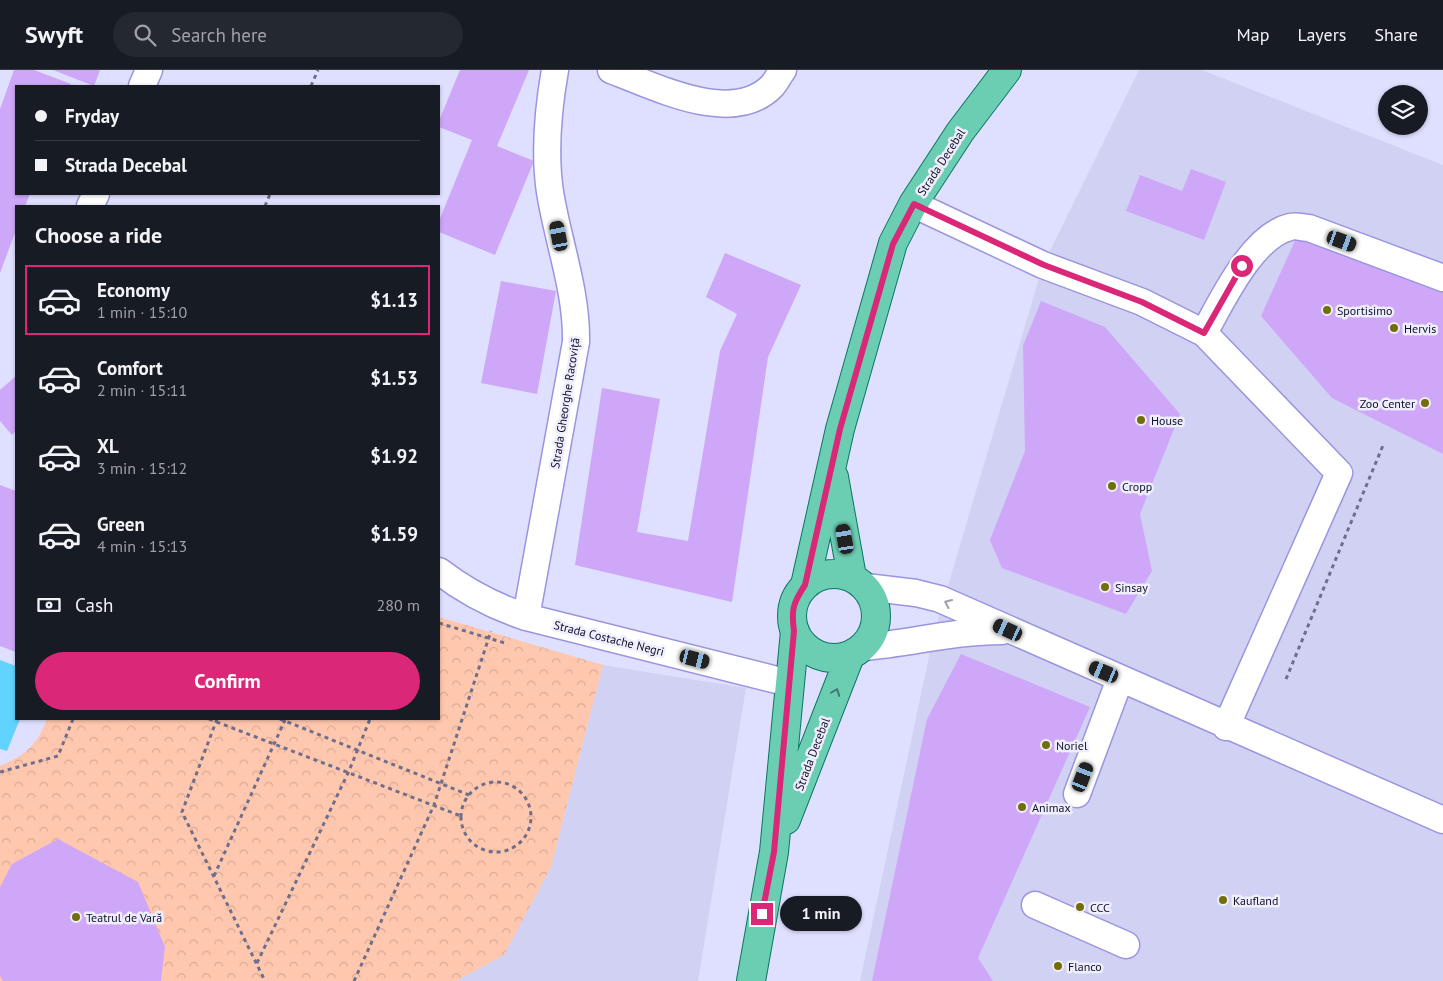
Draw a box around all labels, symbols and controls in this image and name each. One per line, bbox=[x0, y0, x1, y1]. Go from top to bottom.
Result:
search box bbox=[113, 12, 463, 57]
text: Swyft bbox=[25, 19, 83, 50]
icon: search bbox=[131, 21, 159, 49]
text: Search here bbox=[171, 23, 267, 47]
text: Map bbox=[1237, 23, 1269, 46]
text: Layers bbox=[1297, 23, 1346, 46]
text: Share bbox=[1374, 23, 1418, 46]
map controls bbox=[1378, 85, 1428, 135]
button: layers bbox=[1378, 85, 1428, 135]
text: Fryday bbox=[65, 104, 119, 128]
street label: Strada Decebal bbox=[914, 125, 969, 198]
text: Strada Decebal bbox=[65, 153, 187, 177]
car bbox=[548, 220, 569, 252]
text: Choose a ride bbox=[35, 221, 162, 249]
car bbox=[1325, 229, 1358, 253]
route start bbox=[1231, 255, 1253, 277]
icon: car bbox=[37, 278, 82, 323]
text: Economy bbox=[97, 278, 170, 302]
text: $1.13 bbox=[370, 288, 418, 312]
text: 1 min · 15:10 bbox=[97, 302, 187, 322]
place label: Sportisimo bbox=[1337, 303, 1392, 318]
marker: Sportisimo bbox=[1321, 304, 1333, 316]
place label: Hervis bbox=[1404, 321, 1436, 336]
marker: Hervis bbox=[1388, 322, 1400, 334]
street label: Strada Gheorghe Racoviță bbox=[547, 337, 583, 469]
icon: car bbox=[37, 356, 82, 401]
text: Comfort bbox=[97, 356, 163, 380]
text: $1.53 bbox=[370, 366, 418, 390]
text: 2 min · 15:11 bbox=[97, 380, 187, 400]
place label: Zoo Center bbox=[1360, 396, 1415, 411]
marker: Zoo Center bbox=[1419, 397, 1431, 409]
place label: House bbox=[1151, 413, 1183, 428]
marker: House bbox=[1135, 414, 1147, 426]
icon: car bbox=[37, 434, 82, 479]
text: XL bbox=[97, 434, 119, 458]
text: $1.92 bbox=[370, 444, 418, 468]
text: 3 min · 15:12 bbox=[97, 458, 187, 478]
place label: Cropp bbox=[1122, 479, 1152, 494]
marker: Cropp bbox=[1106, 480, 1118, 492]
icon: car bbox=[37, 512, 82, 557]
text: Green bbox=[97, 512, 145, 536]
text: $1.59 bbox=[370, 522, 418, 546]
car bbox=[835, 523, 854, 555]
text: 4 min · 15:13 bbox=[97, 536, 187, 556]
place label: Sinsay bbox=[1115, 580, 1148, 595]
marker: Sinsay bbox=[1099, 581, 1111, 593]
icon: cash bbox=[35, 591, 63, 619]
text: Cash bbox=[75, 593, 113, 617]
text: 280 m bbox=[377, 595, 420, 615]
one-way arrow bbox=[944, 598, 953, 609]
street label: Strada Costache Negri bbox=[552, 617, 666, 659]
car bbox=[991, 617, 1024, 643]
car bbox=[678, 648, 711, 670]
button: Confirm bbox=[35, 652, 420, 710]
car bbox=[1087, 659, 1120, 685]
one-way arrow bbox=[830, 689, 840, 697]
street label: Strada Decebal bbox=[791, 715, 833, 793]
place label: Noriel bbox=[1056, 738, 1088, 753]
marker: Noriel bbox=[1040, 739, 1052, 751]
car bbox=[1070, 760, 1095, 794]
place label: Animax bbox=[1032, 800, 1071, 815]
marker: Animax bbox=[1016, 801, 1028, 813]
place label: Kaufland bbox=[1233, 893, 1278, 908]
marker: Kaufland bbox=[1217, 894, 1229, 906]
callout: 1 min bbox=[780, 896, 862, 932]
place label: CCC bbox=[1090, 900, 1110, 915]
marker: CCC bbox=[1074, 901, 1086, 913]
route end bbox=[751, 903, 773, 925]
text: 1 min bbox=[801, 903, 841, 923]
place label: Teatrul de Vară bbox=[86, 910, 162, 925]
marker: Teatrul de Vară bbox=[70, 911, 82, 923]
place label: Flanco bbox=[1068, 959, 1102, 974]
marker: Flanco bbox=[1052, 960, 1064, 972]

